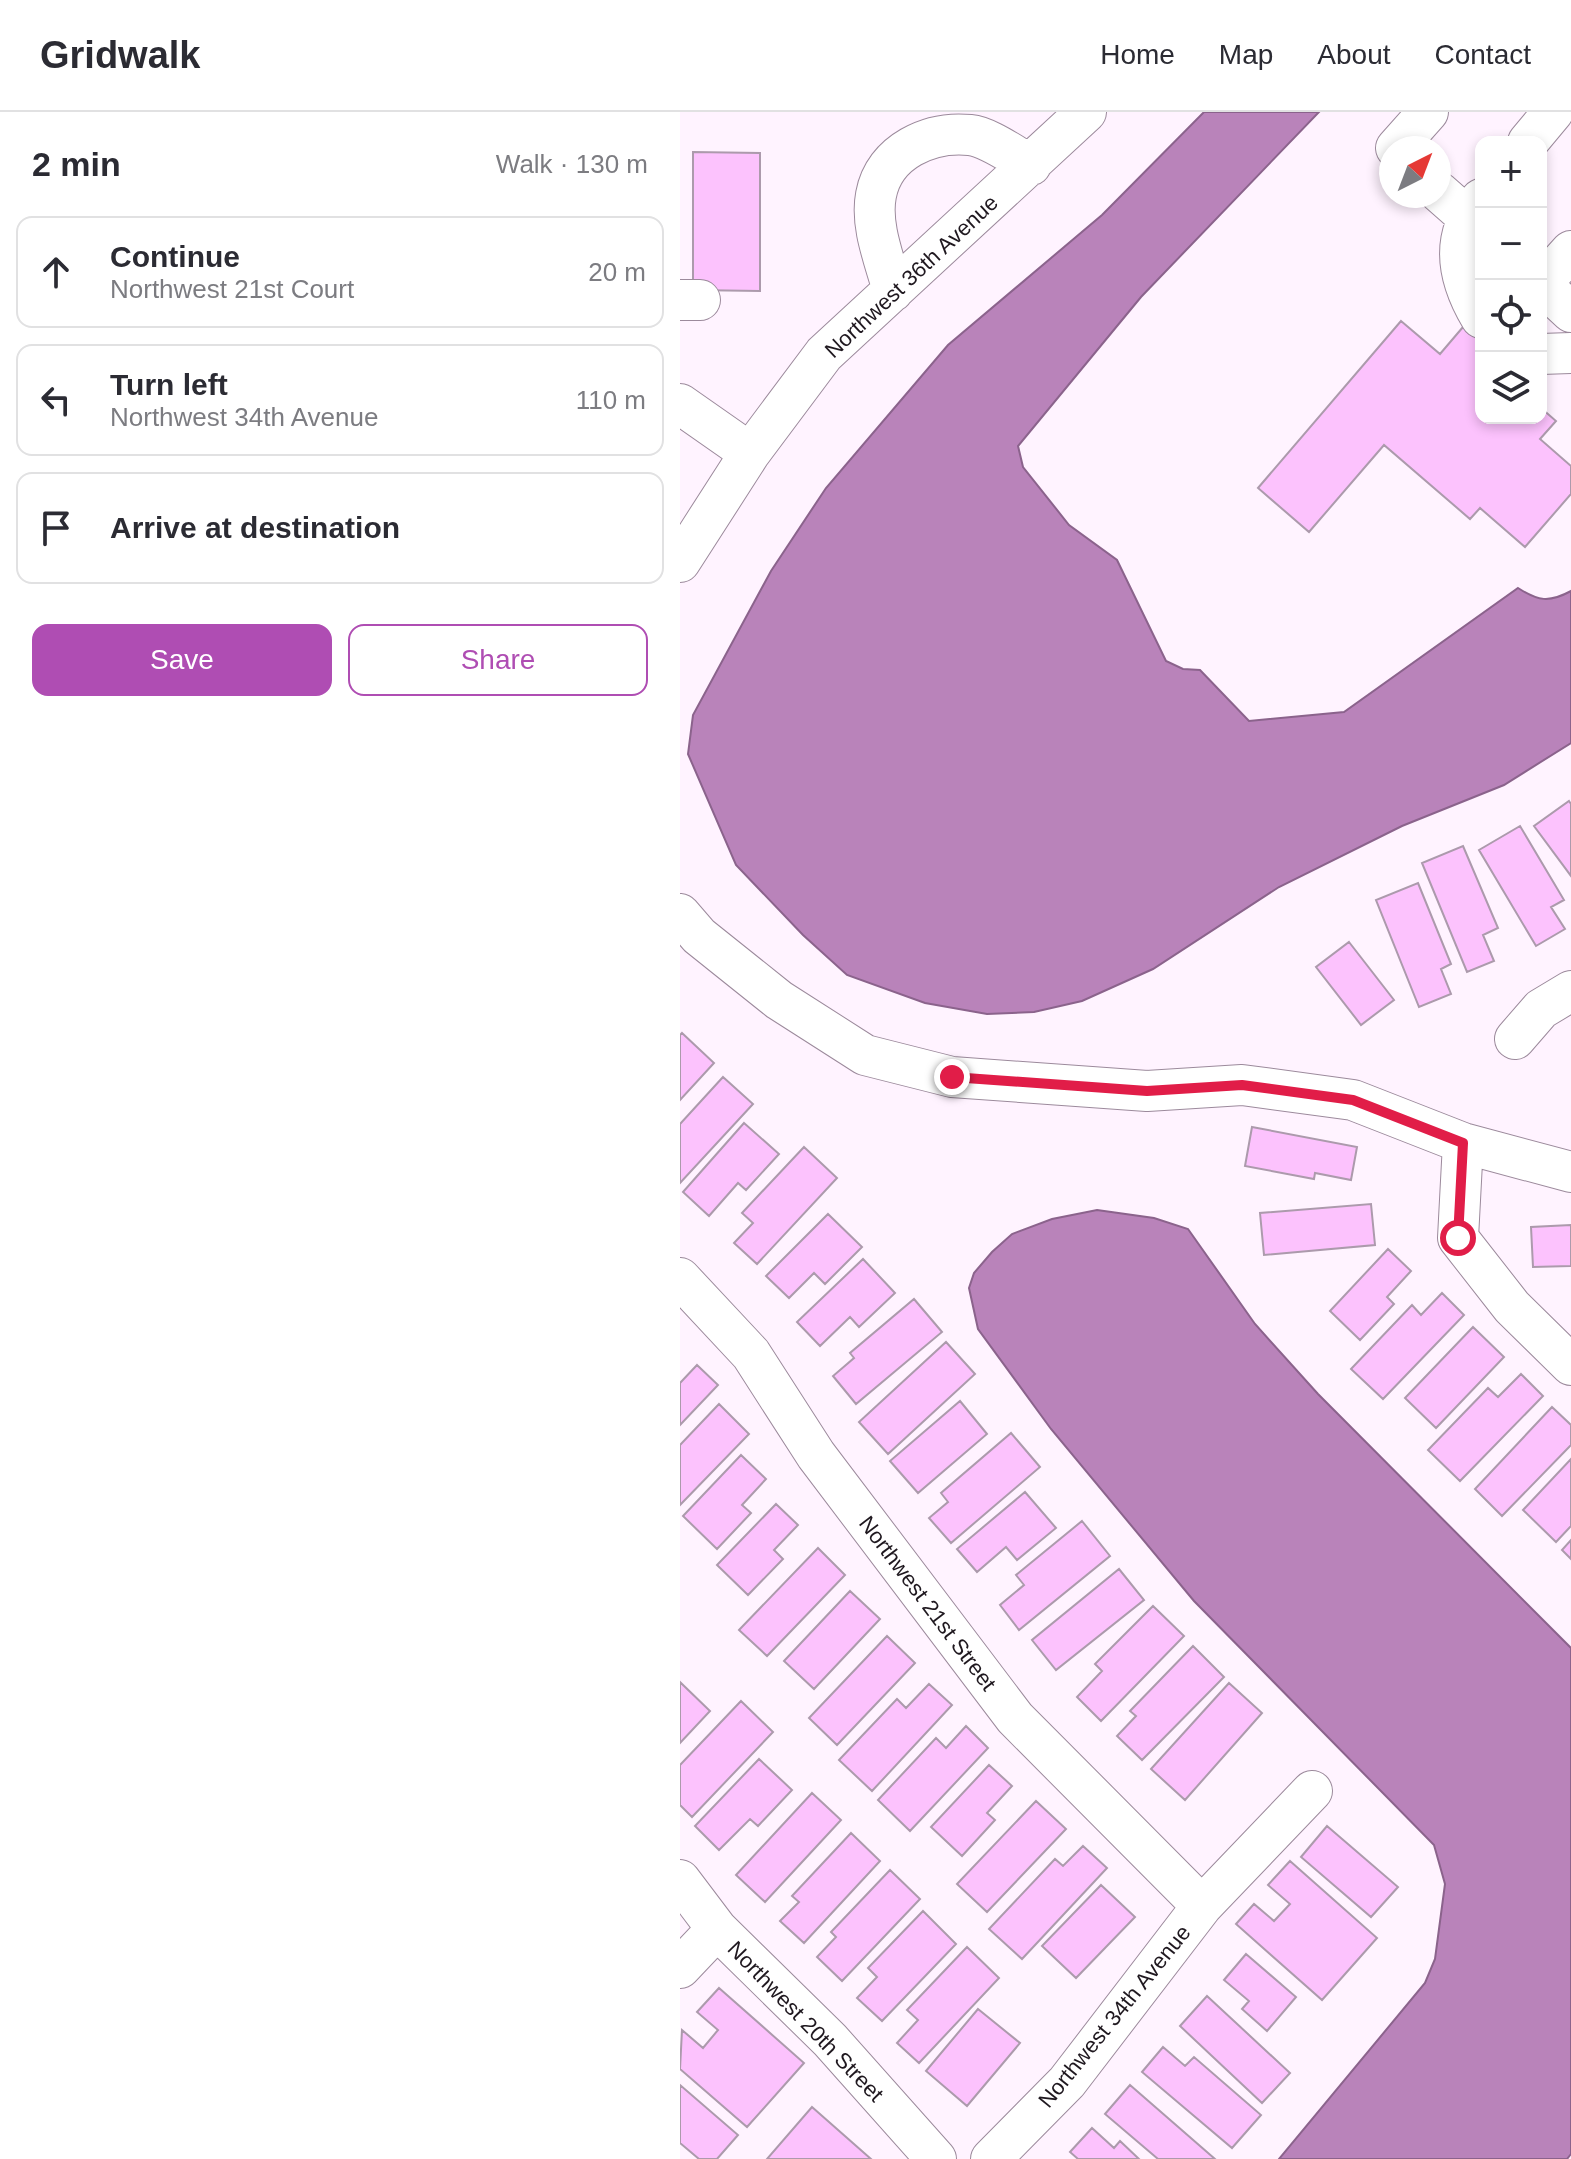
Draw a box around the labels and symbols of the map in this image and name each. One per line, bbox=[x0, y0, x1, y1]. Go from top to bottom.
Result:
north arrow bbox=[1379, 136, 1451, 208]
street label: Northwest 36th Avenue bbox=[820, 190, 1003, 363]
route end bbox=[934, 1059, 970, 1095]
route start bbox=[1440, 1220, 1476, 1256]
street label: Northwest 21st Street bbox=[854, 1511, 1001, 1695]
street label: Northwest 34th Avenue bbox=[1033, 1920, 1196, 2112]
street label: Northwest 20th Street bbox=[723, 1936, 889, 2107]

